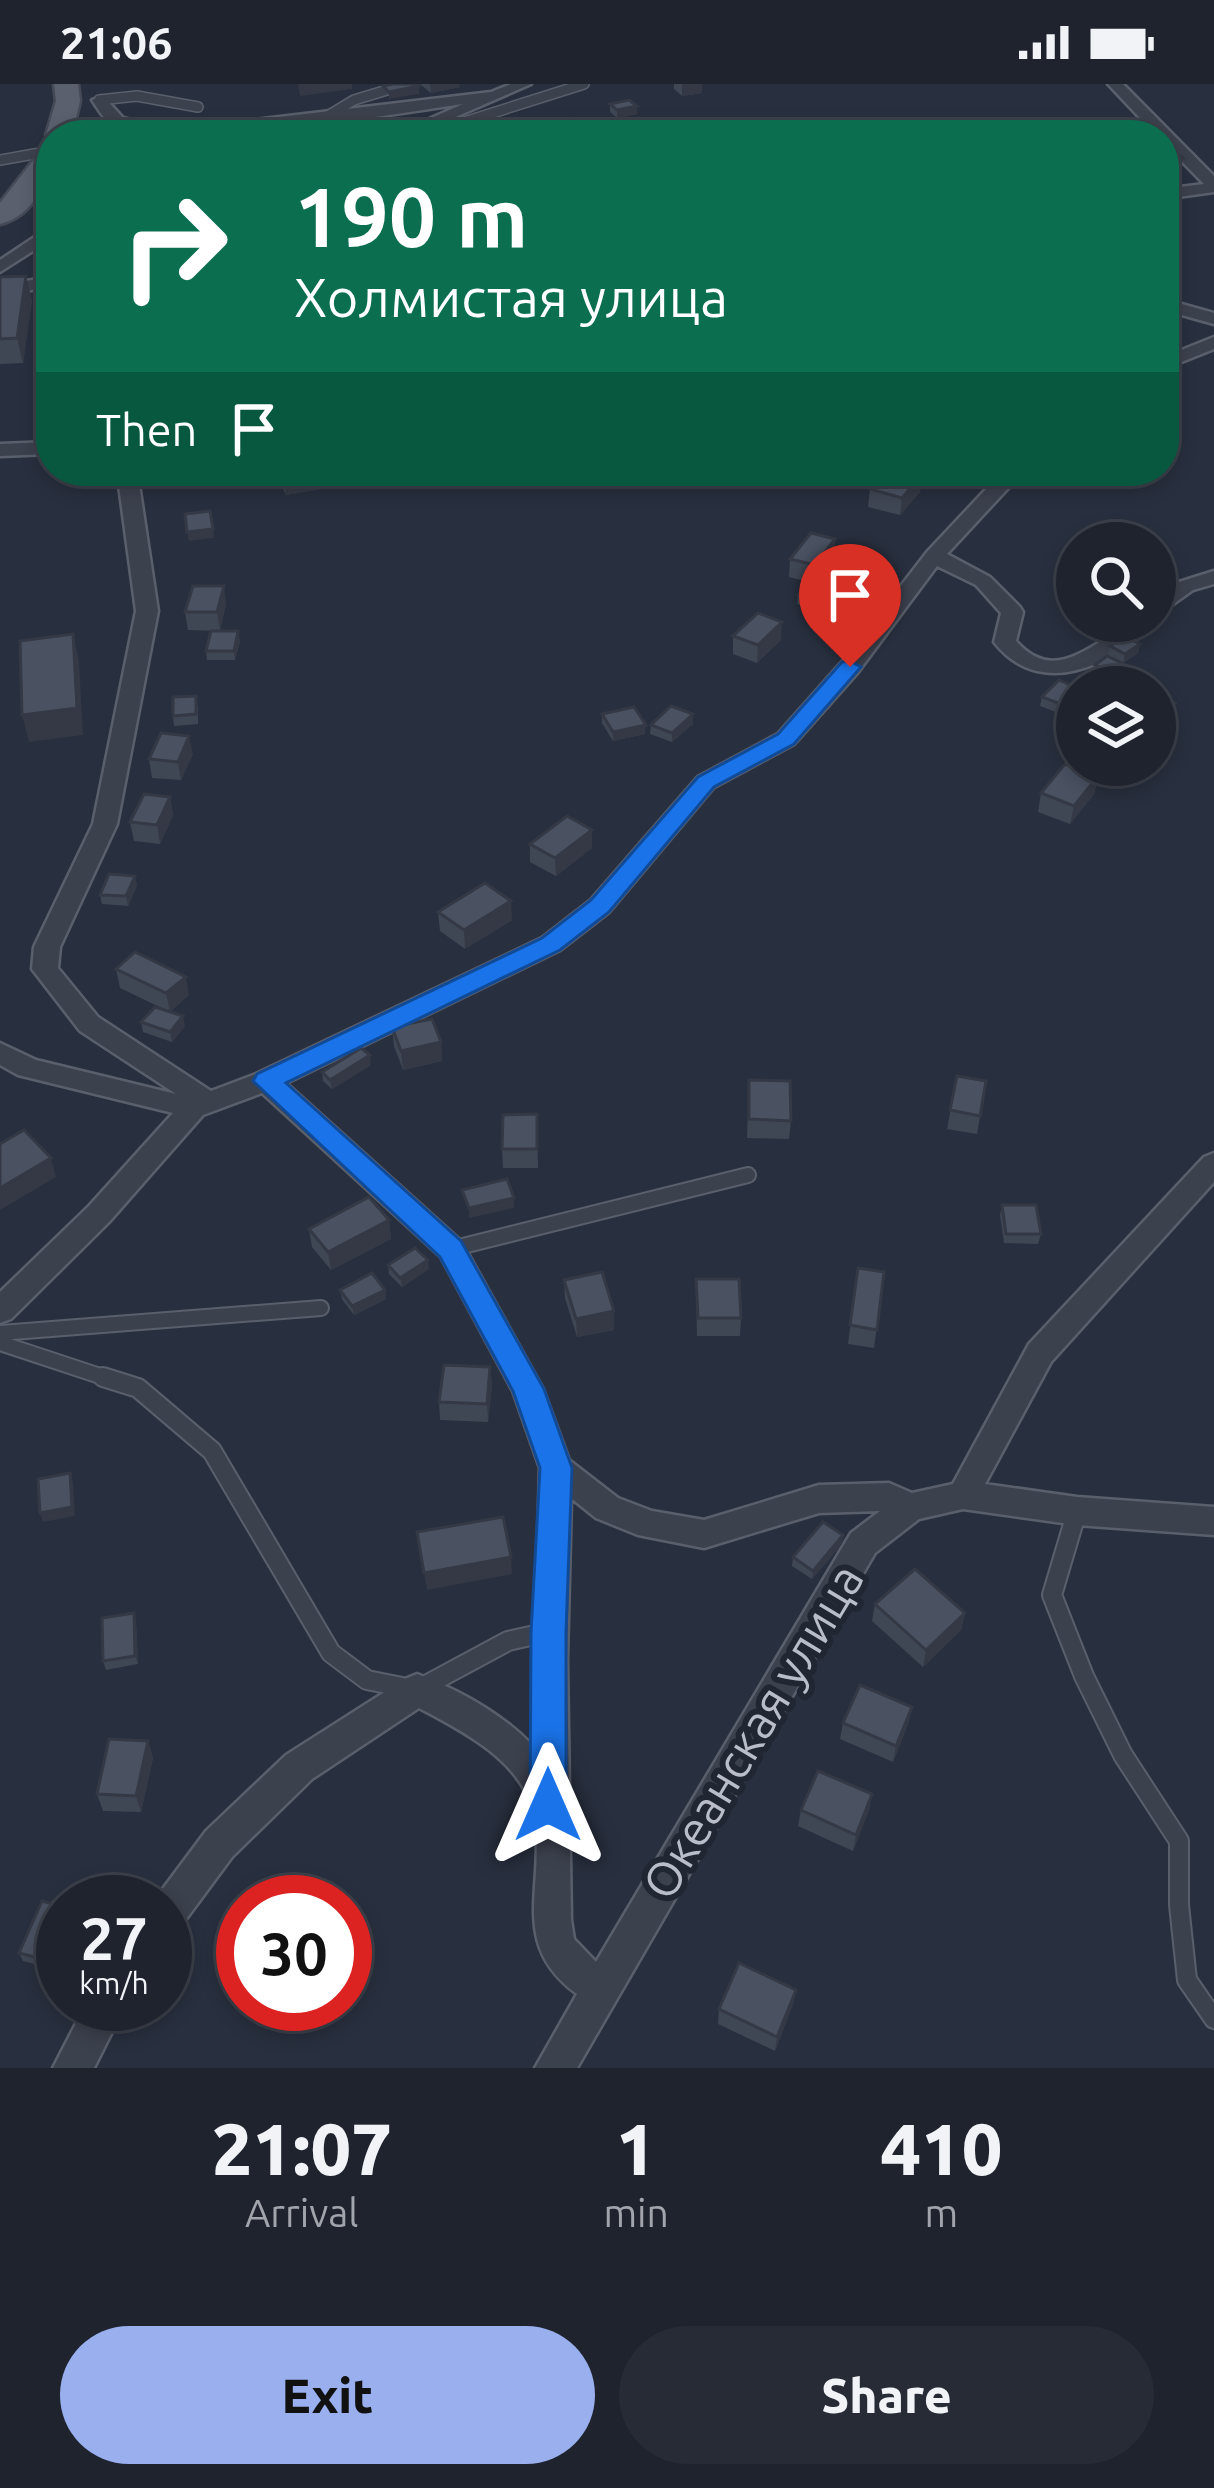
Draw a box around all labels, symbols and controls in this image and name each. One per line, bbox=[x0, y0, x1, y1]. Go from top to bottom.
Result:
text: 21:06 bbox=[60, 17, 173, 68]
icon: right bbox=[96, 168, 252, 324]
text: 190 m bbox=[294, 169, 528, 263]
text: Холмистая улица bbox=[294, 267, 728, 327]
icon: arrive bbox=[221, 396, 287, 462]
text: Then bbox=[96, 404, 197, 455]
map controls bbox=[1056, 522, 1176, 786]
button: search bbox=[1056, 522, 1176, 642]
pin bbox=[799, 544, 901, 667]
icon: arrive bbox=[817, 562, 883, 628]
button: layers bbox=[1056, 666, 1176, 786]
street label: Океанская улица bbox=[631, 1554, 873, 1908]
position arrow bbox=[485, 1742, 611, 1868]
speed limit sign: 30 bbox=[216, 1875, 372, 2031]
text: 27 bbox=[80, 1904, 148, 1971]
text: km/h bbox=[79, 1966, 149, 2000]
text: 21:07 bbox=[212, 2108, 392, 2189]
text: 1 bbox=[616, 2108, 656, 2189]
text: 410 bbox=[880, 2108, 1002, 2189]
text: Arrival bbox=[245, 2191, 359, 2234]
text: min bbox=[603, 2191, 669, 2234]
text: m bbox=[925, 2191, 958, 2234]
button: Exit bbox=[60, 2326, 595, 2464]
button: Share bbox=[619, 2326, 1154, 2464]

